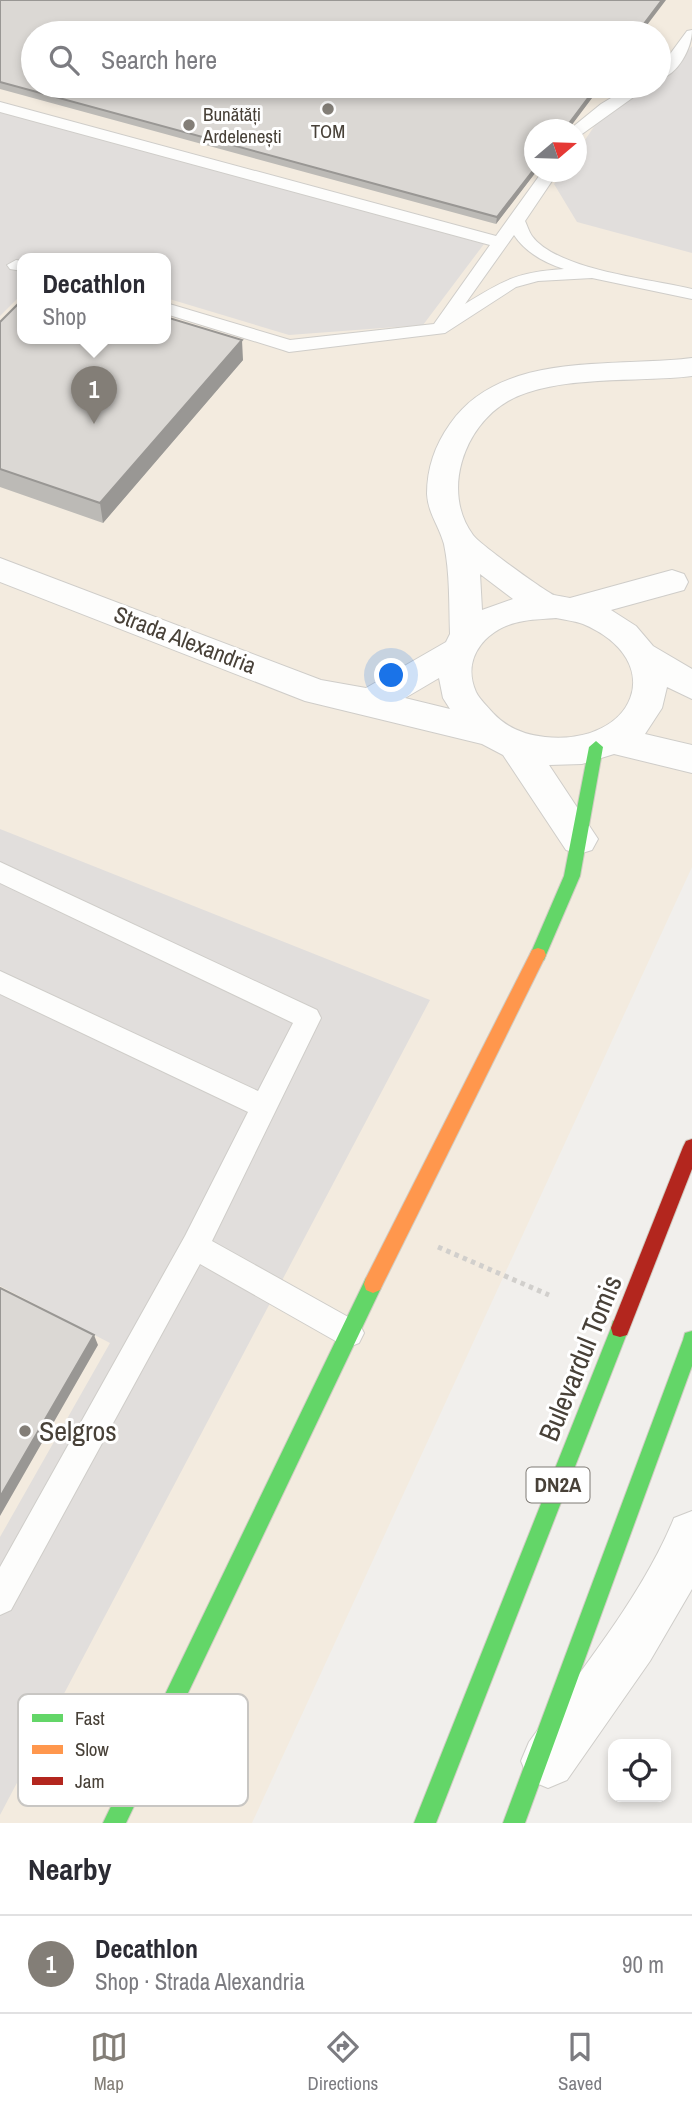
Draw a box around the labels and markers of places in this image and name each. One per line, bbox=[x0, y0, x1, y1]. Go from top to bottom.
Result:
place label: Bunătăți Ardelenești bbox=[202, 101, 282, 149]
marker: TOM bbox=[320, 101, 336, 117]
marker: Bunătăți Ardelenești bbox=[181, 117, 197, 133]
place label: TOM bbox=[311, 118, 345, 144]
pin: 1 bbox=[71, 366, 117, 424]
place label: Selgros bbox=[39, 1412, 117, 1450]
marker: Selgros bbox=[17, 1423, 33, 1439]

